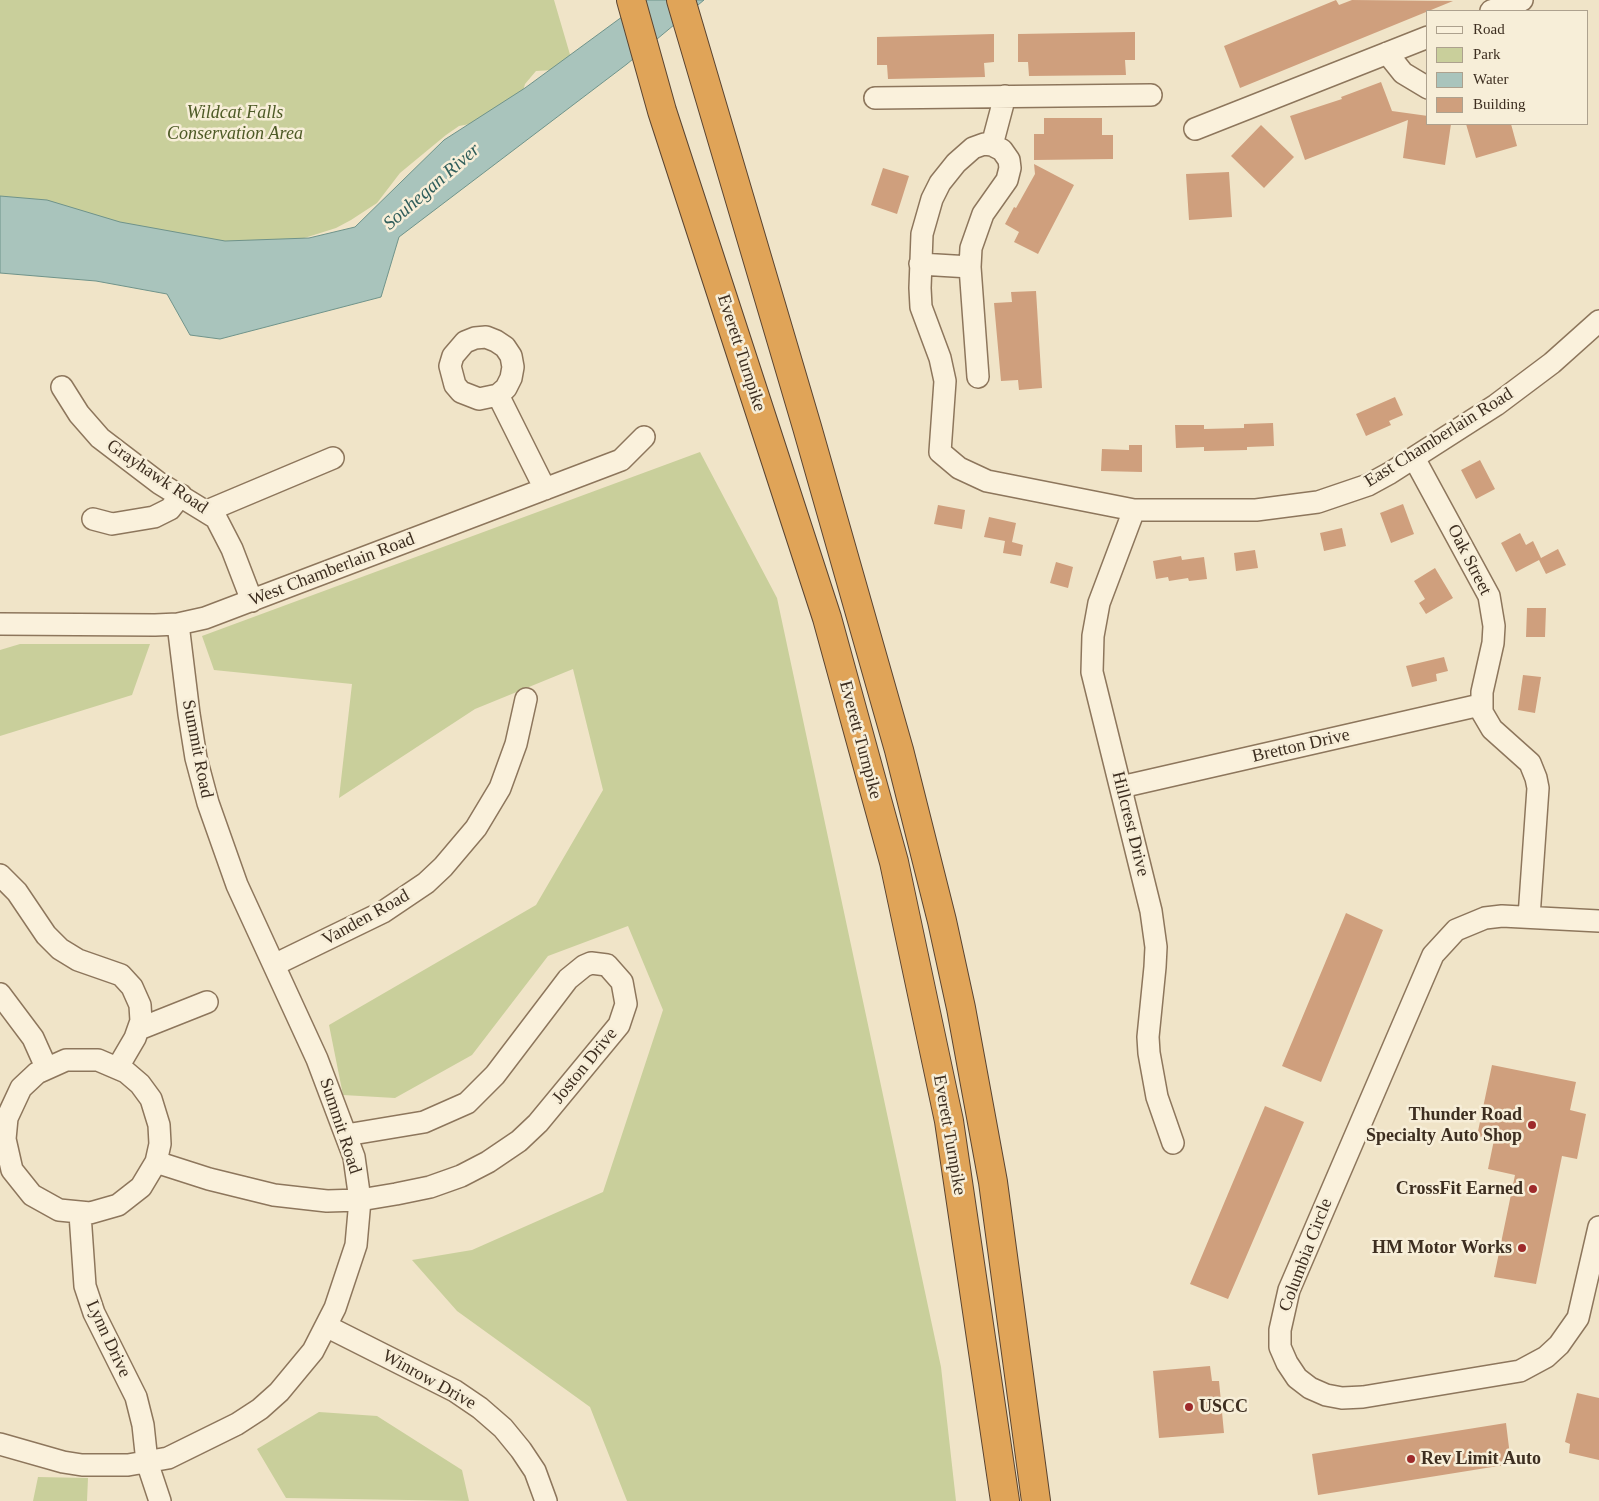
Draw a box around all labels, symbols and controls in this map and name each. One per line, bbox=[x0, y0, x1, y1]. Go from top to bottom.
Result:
legend bbox=[1426, 10, 1589, 125]
text: Road bbox=[1473, 21, 1505, 37]
text: Park bbox=[1473, 46, 1501, 62]
text: Water bbox=[1473, 71, 1508, 87]
text: Building bbox=[1473, 96, 1526, 112]
park label: Wildcat Falls Conservation Area bbox=[167, 102, 303, 144]
water label: Souhegan River bbox=[379, 139, 485, 235]
street label: Everett Turnpike bbox=[712, 292, 770, 414]
street label: East Chamberlain Road bbox=[1361, 384, 1517, 492]
street label: Grayhawk Road bbox=[102, 435, 212, 519]
street label: Oak Street bbox=[1442, 521, 1496, 599]
street label: West Chamberlain Road bbox=[246, 528, 418, 612]
street label: Everett Turnpike bbox=[834, 678, 886, 802]
street label: Summit Road bbox=[177, 698, 217, 800]
street label: Bretton Drive bbox=[1250, 724, 1352, 768]
street label: Hillcrest Drive bbox=[1107, 769, 1153, 879]
street label: Vanden Road bbox=[319, 885, 413, 951]
street label: Joston Drive bbox=[548, 1024, 622, 1108]
street label: Everett Turnpike bbox=[928, 1073, 970, 1197]
street label: Summit Road bbox=[314, 1075, 366, 1177]
place label: Thunder Road Specialty Auto Shop bbox=[1366, 1104, 1522, 1146]
marker: Thunder Road Specialty Auto Shop bbox=[1526, 1119, 1538, 1131]
place label: CrossFit Earned bbox=[1396, 1178, 1523, 1200]
marker: CrossFit Earned bbox=[1527, 1183, 1539, 1195]
street label: Columbia Circle bbox=[1275, 1195, 1337, 1315]
place label: HM Motor Works bbox=[1372, 1237, 1512, 1259]
marker: HM Motor Works bbox=[1516, 1242, 1528, 1254]
street label: Lynn Drive bbox=[81, 1297, 135, 1381]
street label: Winrow Drive bbox=[378, 1345, 480, 1415]
place label: USCC bbox=[1199, 1396, 1248, 1418]
marker: USCC bbox=[1183, 1401, 1195, 1413]
place label: Rev Limit Auto bbox=[1421, 1448, 1541, 1470]
marker: Rev Limit Auto bbox=[1405, 1453, 1417, 1465]

